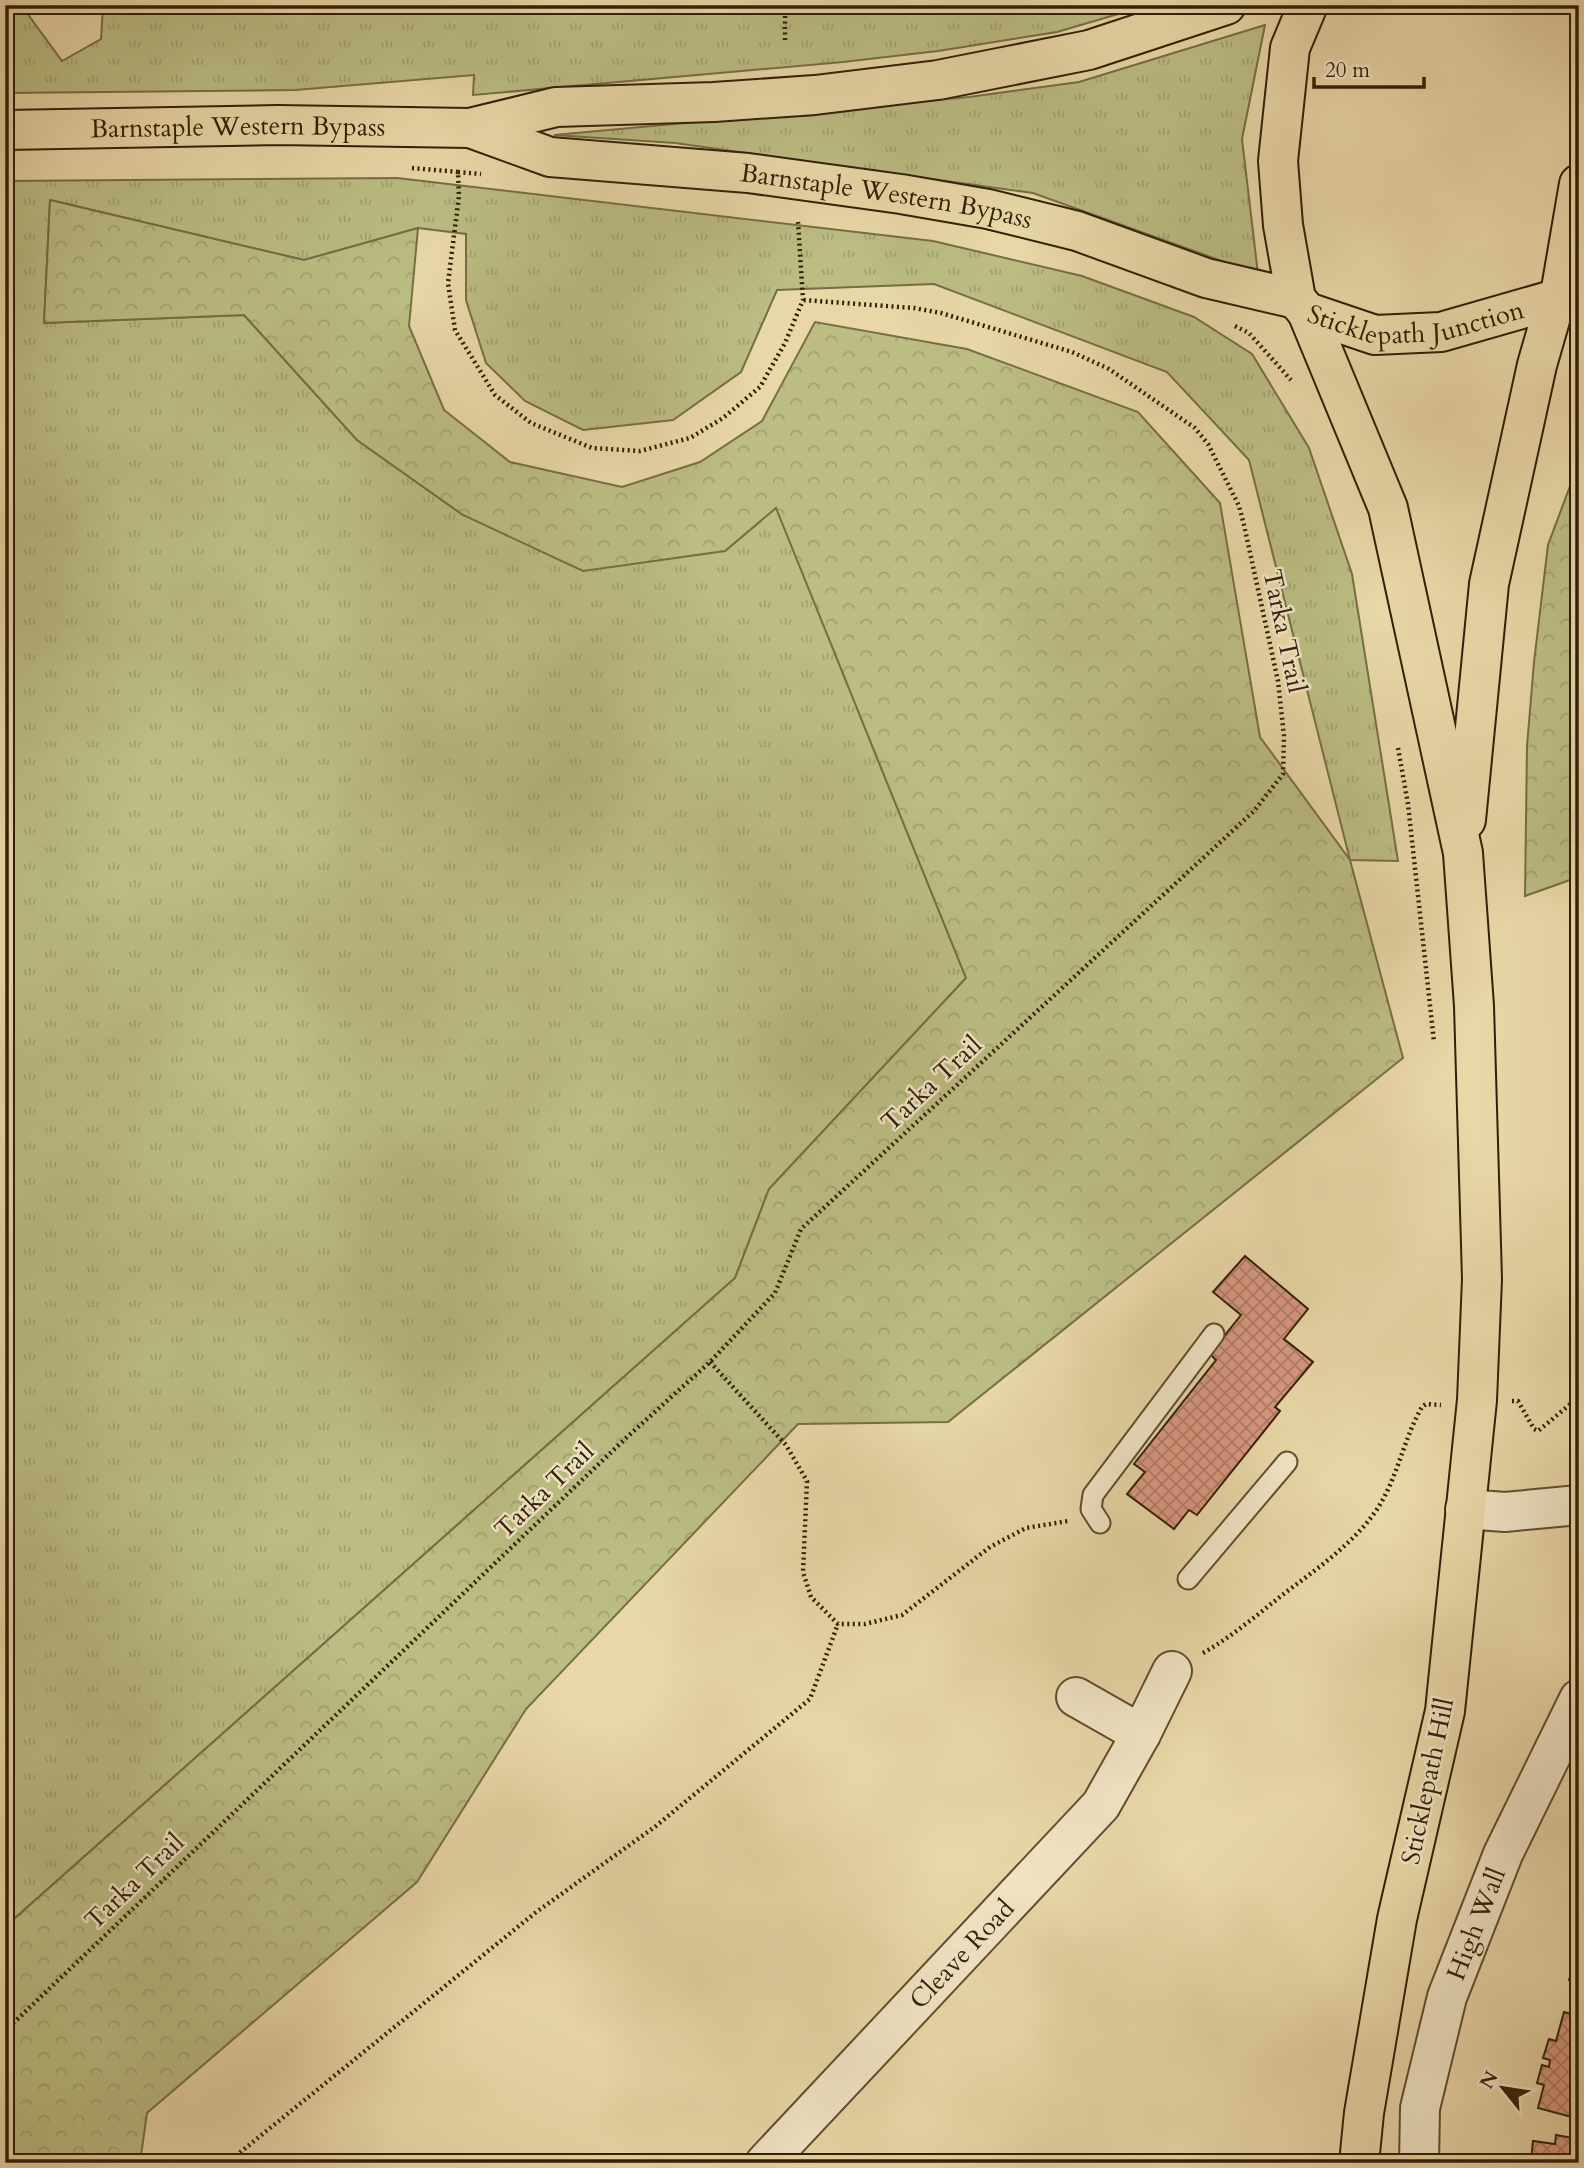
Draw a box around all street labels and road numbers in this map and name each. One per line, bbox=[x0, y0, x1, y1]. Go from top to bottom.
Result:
street label: Barnstaple Western Bypass bbox=[90, 108, 386, 146]
street label: Barnstaple Western Bypass bbox=[738, 155, 1036, 237]
street label: Sticklepath Junction bbox=[1303, 292, 1528, 353]
street label: Tarka Trail bbox=[1254, 566, 1315, 697]
street label: Tarka Trail bbox=[873, 1027, 989, 1139]
street label: Tarka Trail bbox=[487, 1434, 602, 1547]
street label: Sticklepath Hill bbox=[1393, 1694, 1462, 1868]
street label: Tarka Trail bbox=[77, 1825, 192, 1938]
street label: High Wall bbox=[1438, 1862, 1514, 1985]
street label: Cleave Road bbox=[902, 1891, 1022, 2017]

